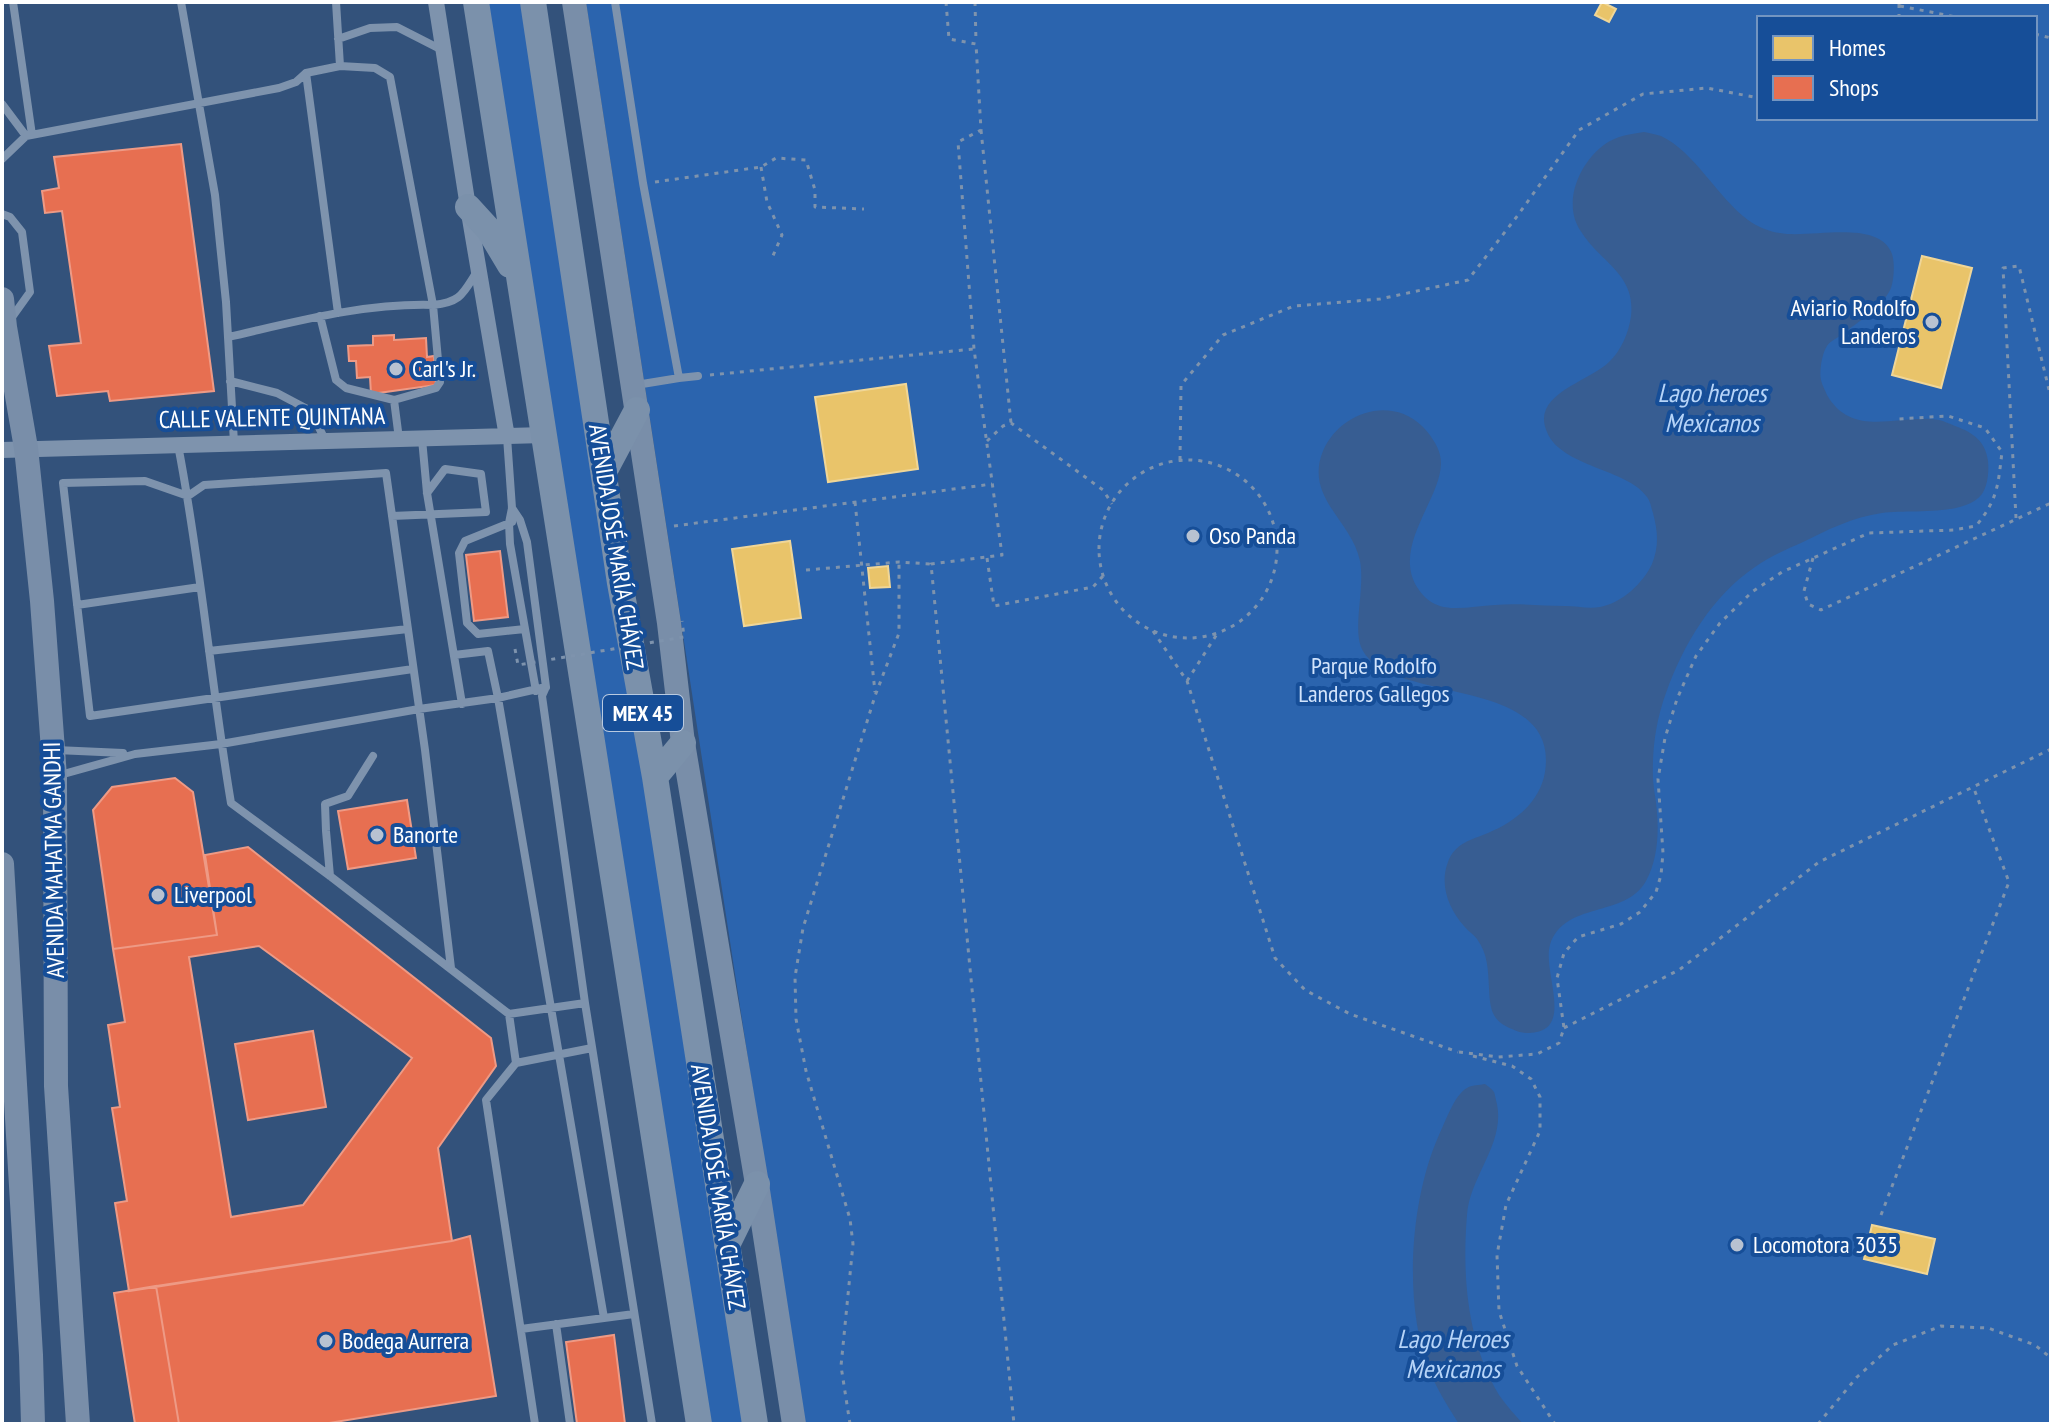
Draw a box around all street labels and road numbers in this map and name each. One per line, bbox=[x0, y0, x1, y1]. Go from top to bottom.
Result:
street label: CALLE VALENTE QUINTANA bbox=[158, 400, 386, 435]
street label: AVENIDA JOSÉ MARÍA CHÁVEZ bbox=[582, 422, 651, 672]
road number: MEX 45 bbox=[603, 695, 683, 731]
street label: AVENIDA MAHATMA GANDHI bbox=[36, 742, 71, 978]
street label: AVENIDA JOSÉ MARÍA CHÁVEZ bbox=[684, 1062, 753, 1312]

